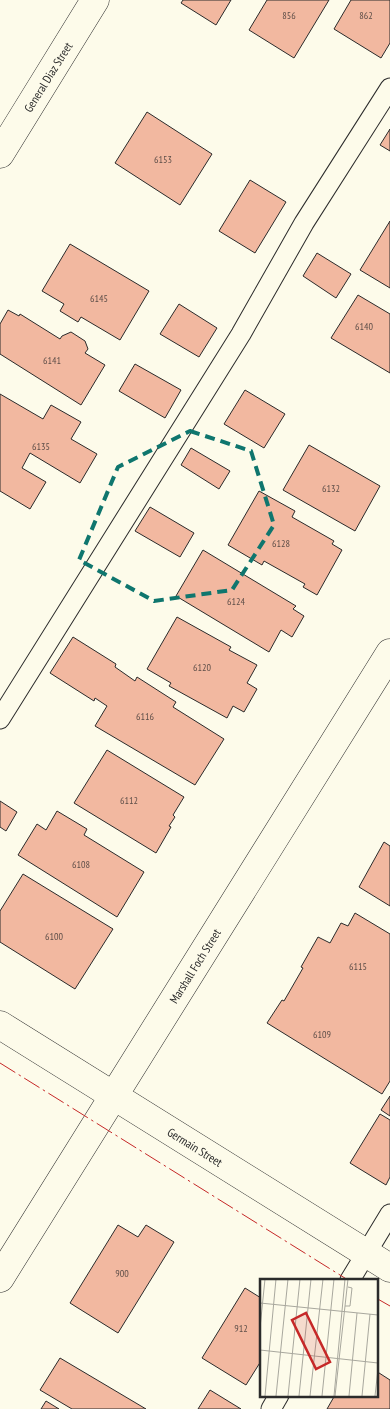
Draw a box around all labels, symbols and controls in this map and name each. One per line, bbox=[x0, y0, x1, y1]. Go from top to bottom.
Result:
house number: 856 bbox=[282, 9, 296, 22]
house number: 862 bbox=[359, 9, 373, 22]
street label: General Diaz Street bbox=[21, 39, 76, 115]
house number: 6153 bbox=[154, 153, 172, 166]
house number: 6145 bbox=[90, 292, 108, 305]
house number: 6140 bbox=[355, 320, 374, 333]
house number: 6141 bbox=[43, 354, 61, 367]
house number: 6135 bbox=[32, 440, 50, 453]
house number: 6132 bbox=[322, 482, 340, 495]
house number: 6128 bbox=[272, 537, 290, 550]
house number: 6124 bbox=[227, 595, 246, 608]
house number: 6120 bbox=[193, 661, 212, 674]
house number: 6116 bbox=[136, 710, 155, 723]
house number: 6112 bbox=[120, 794, 138, 807]
house number: 6108 bbox=[72, 858, 90, 871]
street label: Marshall Foch Street bbox=[166, 925, 224, 1006]
house number: 6100 bbox=[45, 930, 64, 943]
house number: 6115 bbox=[349, 960, 367, 973]
house number: 6109 bbox=[313, 1028, 331, 1041]
street label: Germain Street bbox=[165, 1124, 226, 1170]
house number: 900 bbox=[115, 1267, 129, 1280]
inset map bbox=[260, 1279, 378, 1396]
house number: 912 bbox=[234, 1322, 248, 1335]

